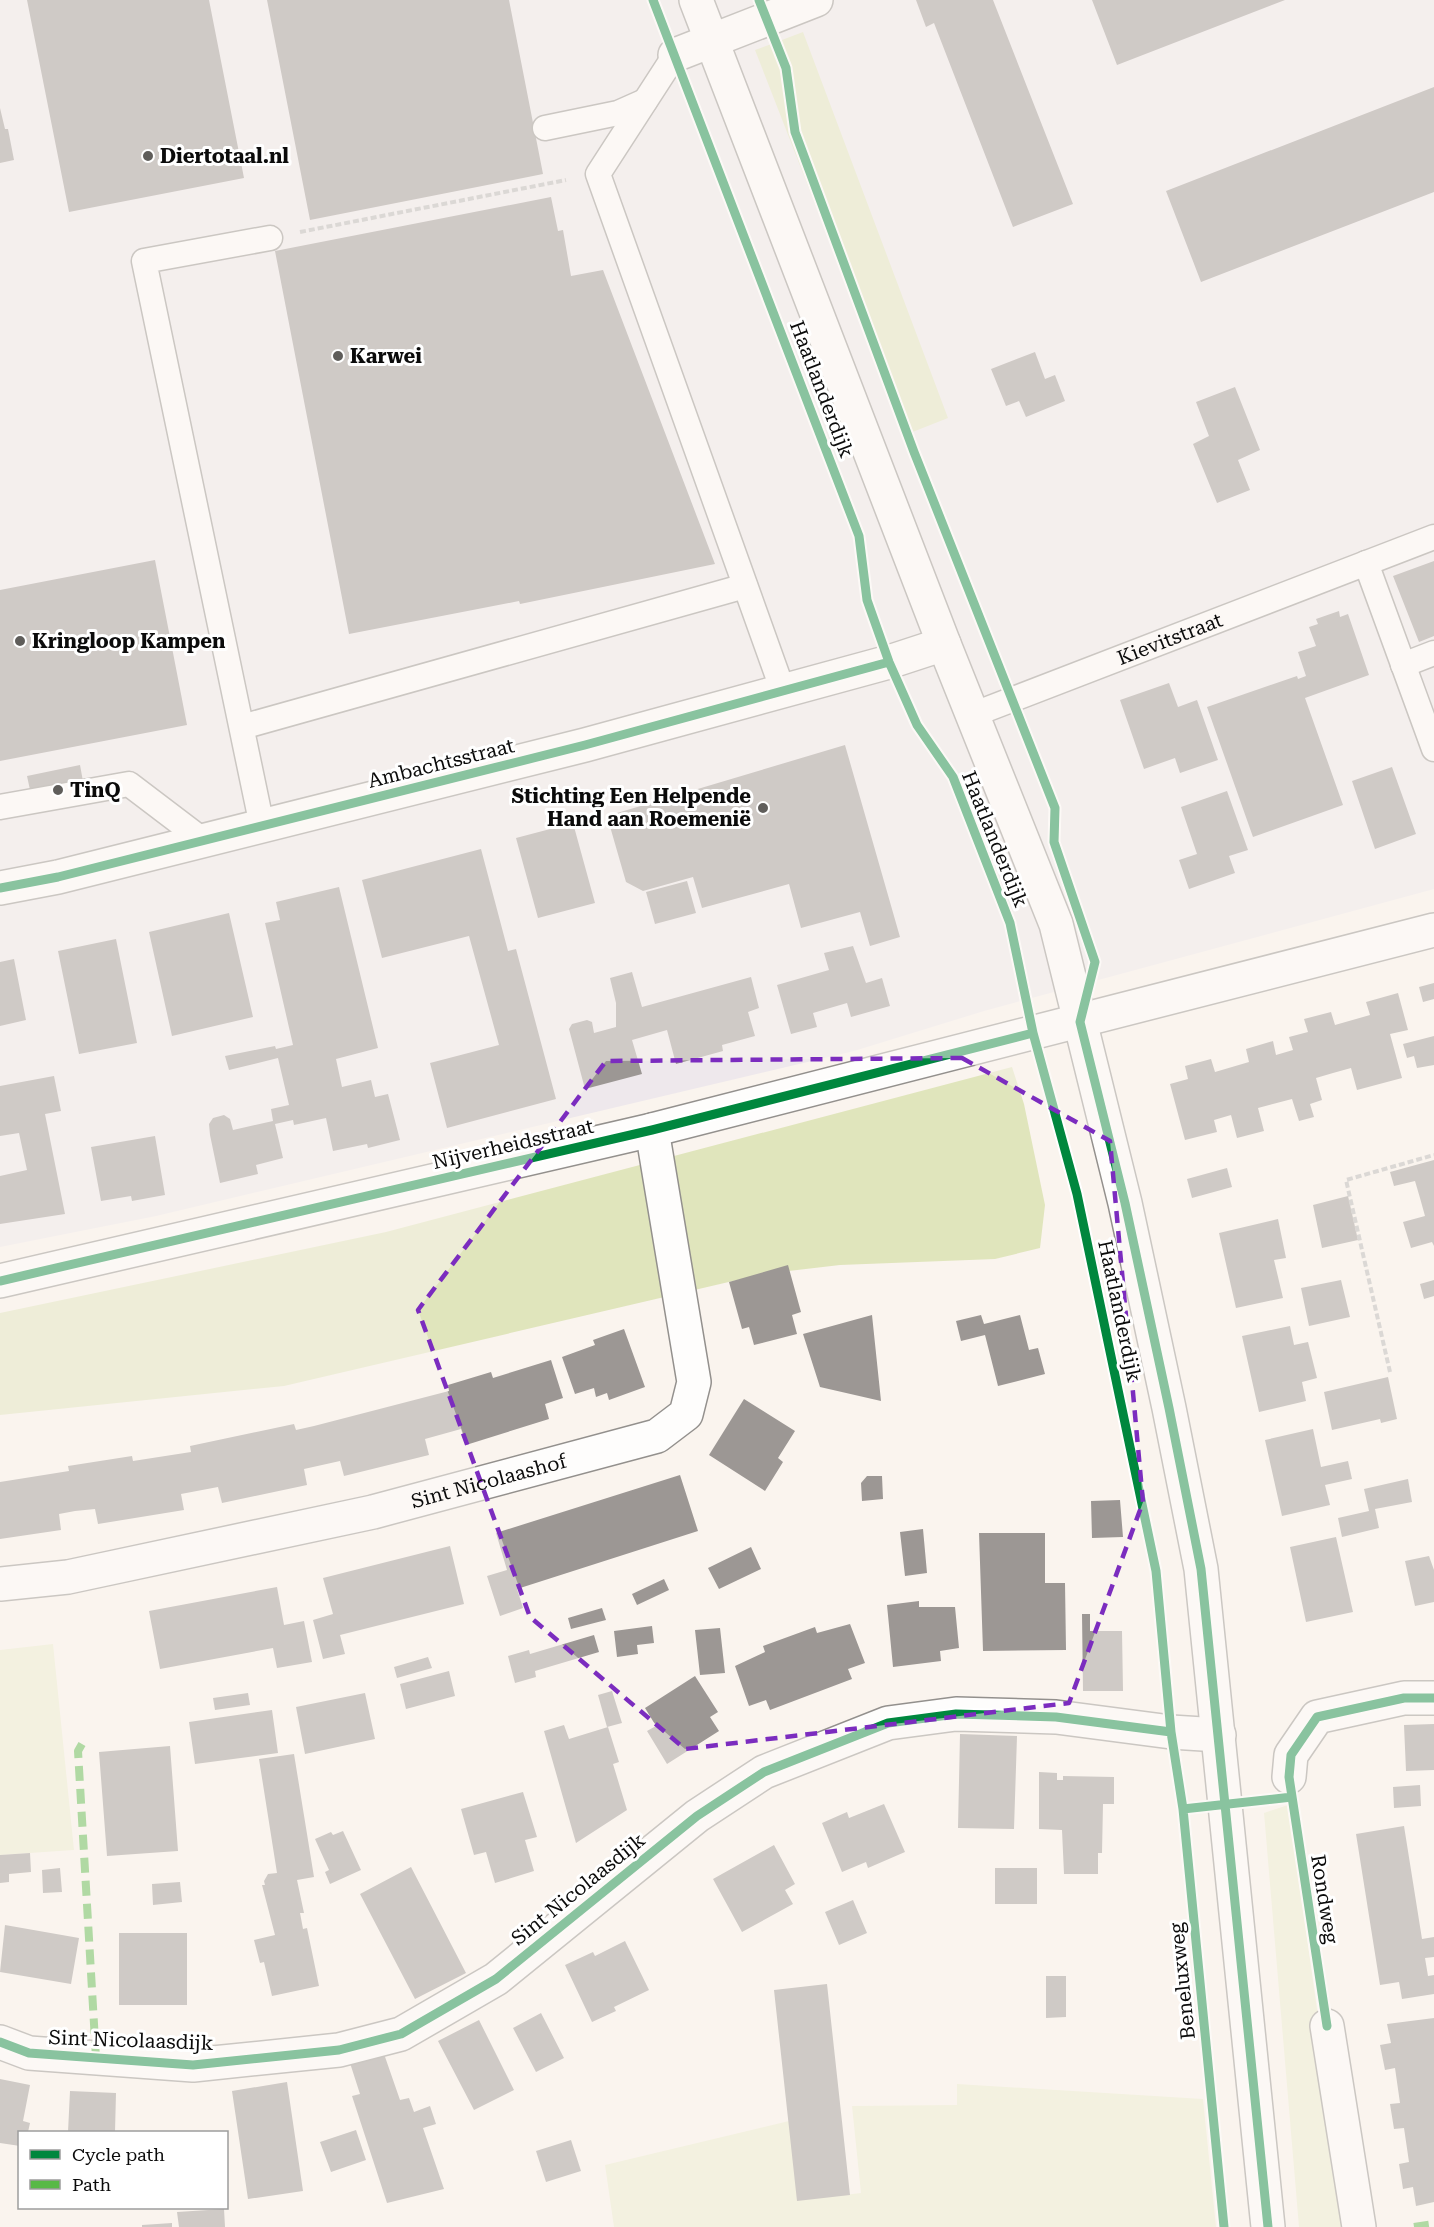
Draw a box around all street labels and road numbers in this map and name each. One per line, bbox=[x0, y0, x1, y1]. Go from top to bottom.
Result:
street label: Haatlanderdijk bbox=[785, 317, 859, 461]
street label: Kievitstraat bbox=[1114, 607, 1226, 670]
street label: Ambachtsstraat bbox=[365, 733, 517, 793]
street label: Haatlanderdijk bbox=[957, 767, 1033, 911]
street label: Nijverheidsstraat bbox=[430, 1114, 596, 1174]
street label: Haatlanderdijk bbox=[1093, 1238, 1147, 1385]
street label: Sint Nicolaashof bbox=[408, 1448, 570, 1513]
street label: Sint Nicolaasdijk bbox=[506, 1828, 650, 1950]
street label: Rondweg bbox=[1306, 1853, 1344, 1946]
street label: Beneluxweg bbox=[1164, 1921, 1200, 2041]
street label: Sint Nicolaasdijk bbox=[48, 2025, 214, 2055]

